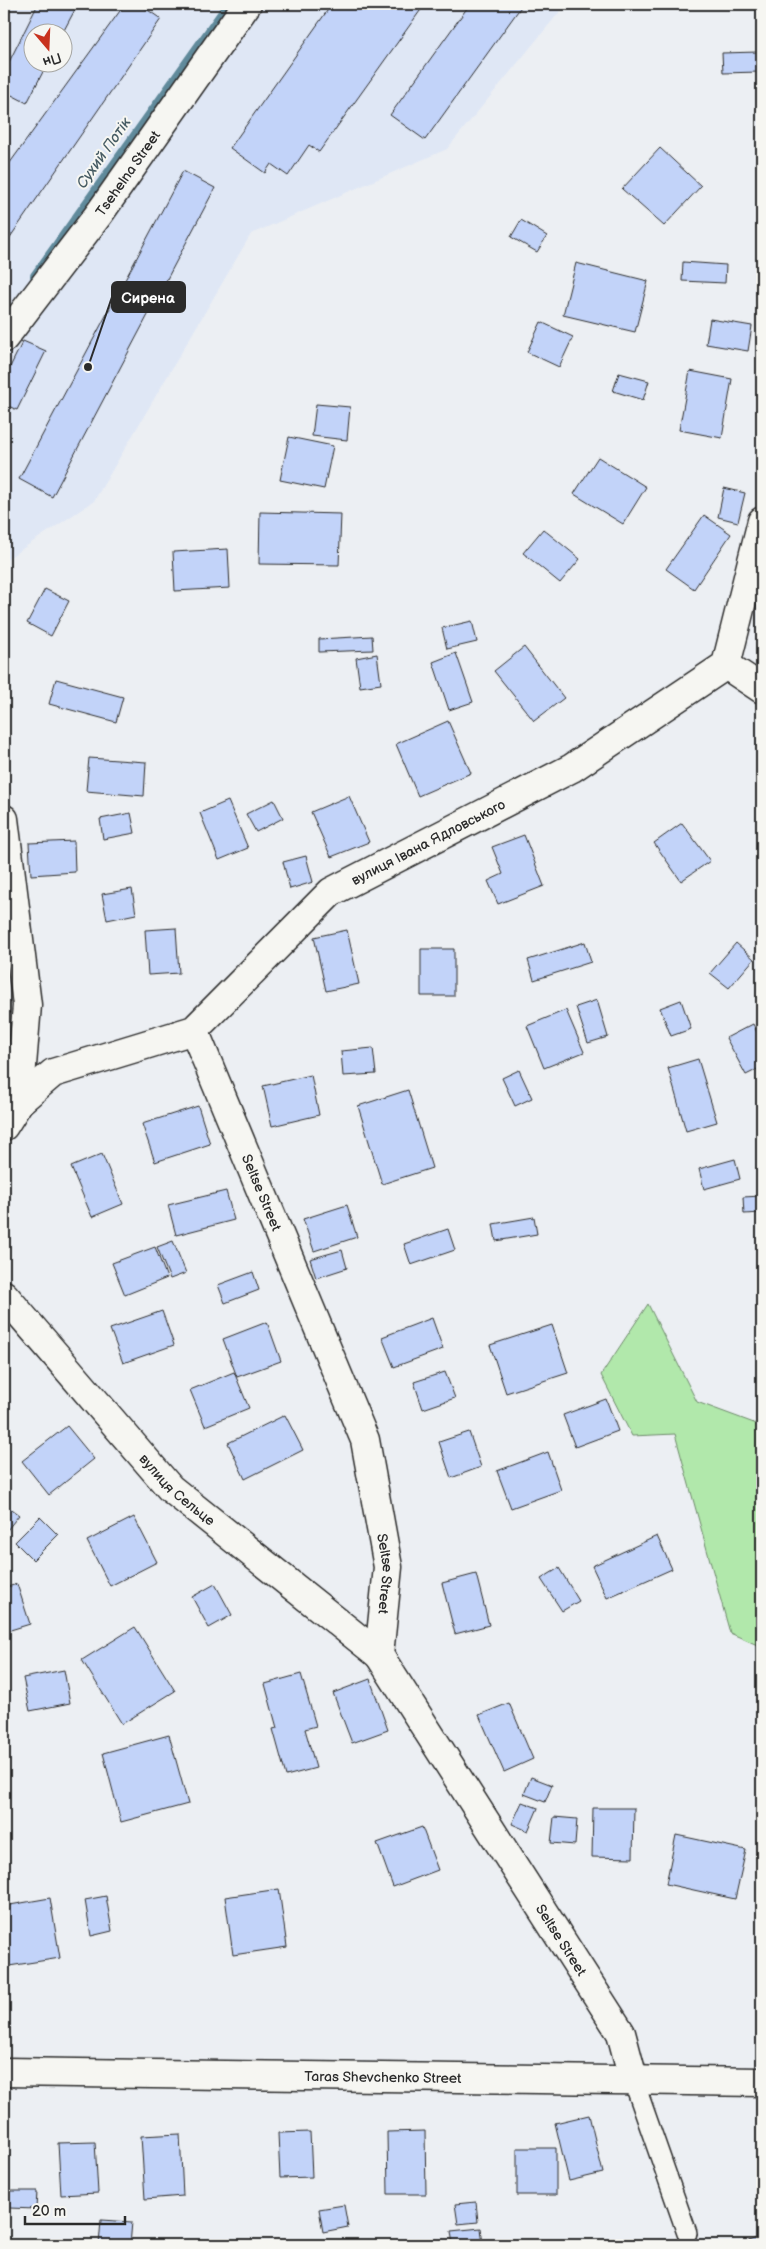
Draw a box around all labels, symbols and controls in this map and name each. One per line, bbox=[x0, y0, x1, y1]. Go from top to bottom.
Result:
north arrow bbox=[22, 22, 72, 72]
text: Пн bbox=[40, 49, 64, 71]
water label: Сухий Потік bbox=[73, 113, 136, 192]
street label: Tsehelna Street bbox=[92, 127, 164, 219]
callout: Сирена bbox=[112, 282, 185, 312]
text: Сирена bbox=[121, 289, 175, 308]
street label: вулиця Івана Ядловського bbox=[348, 795, 508, 889]
street label: Seltse Street bbox=[238, 1152, 286, 1234]
street label: вулиця Сельце bbox=[136, 1450, 219, 1529]
street label: Seltse Street bbox=[374, 1532, 397, 1616]
street label: Seltse Street bbox=[532, 1901, 591, 1979]
street label: Taras Shevchenko Street bbox=[304, 2067, 462, 2087]
scale bar bbox=[25, 2194, 125, 2226]
text: 20 m bbox=[32, 2202, 66, 2221]

